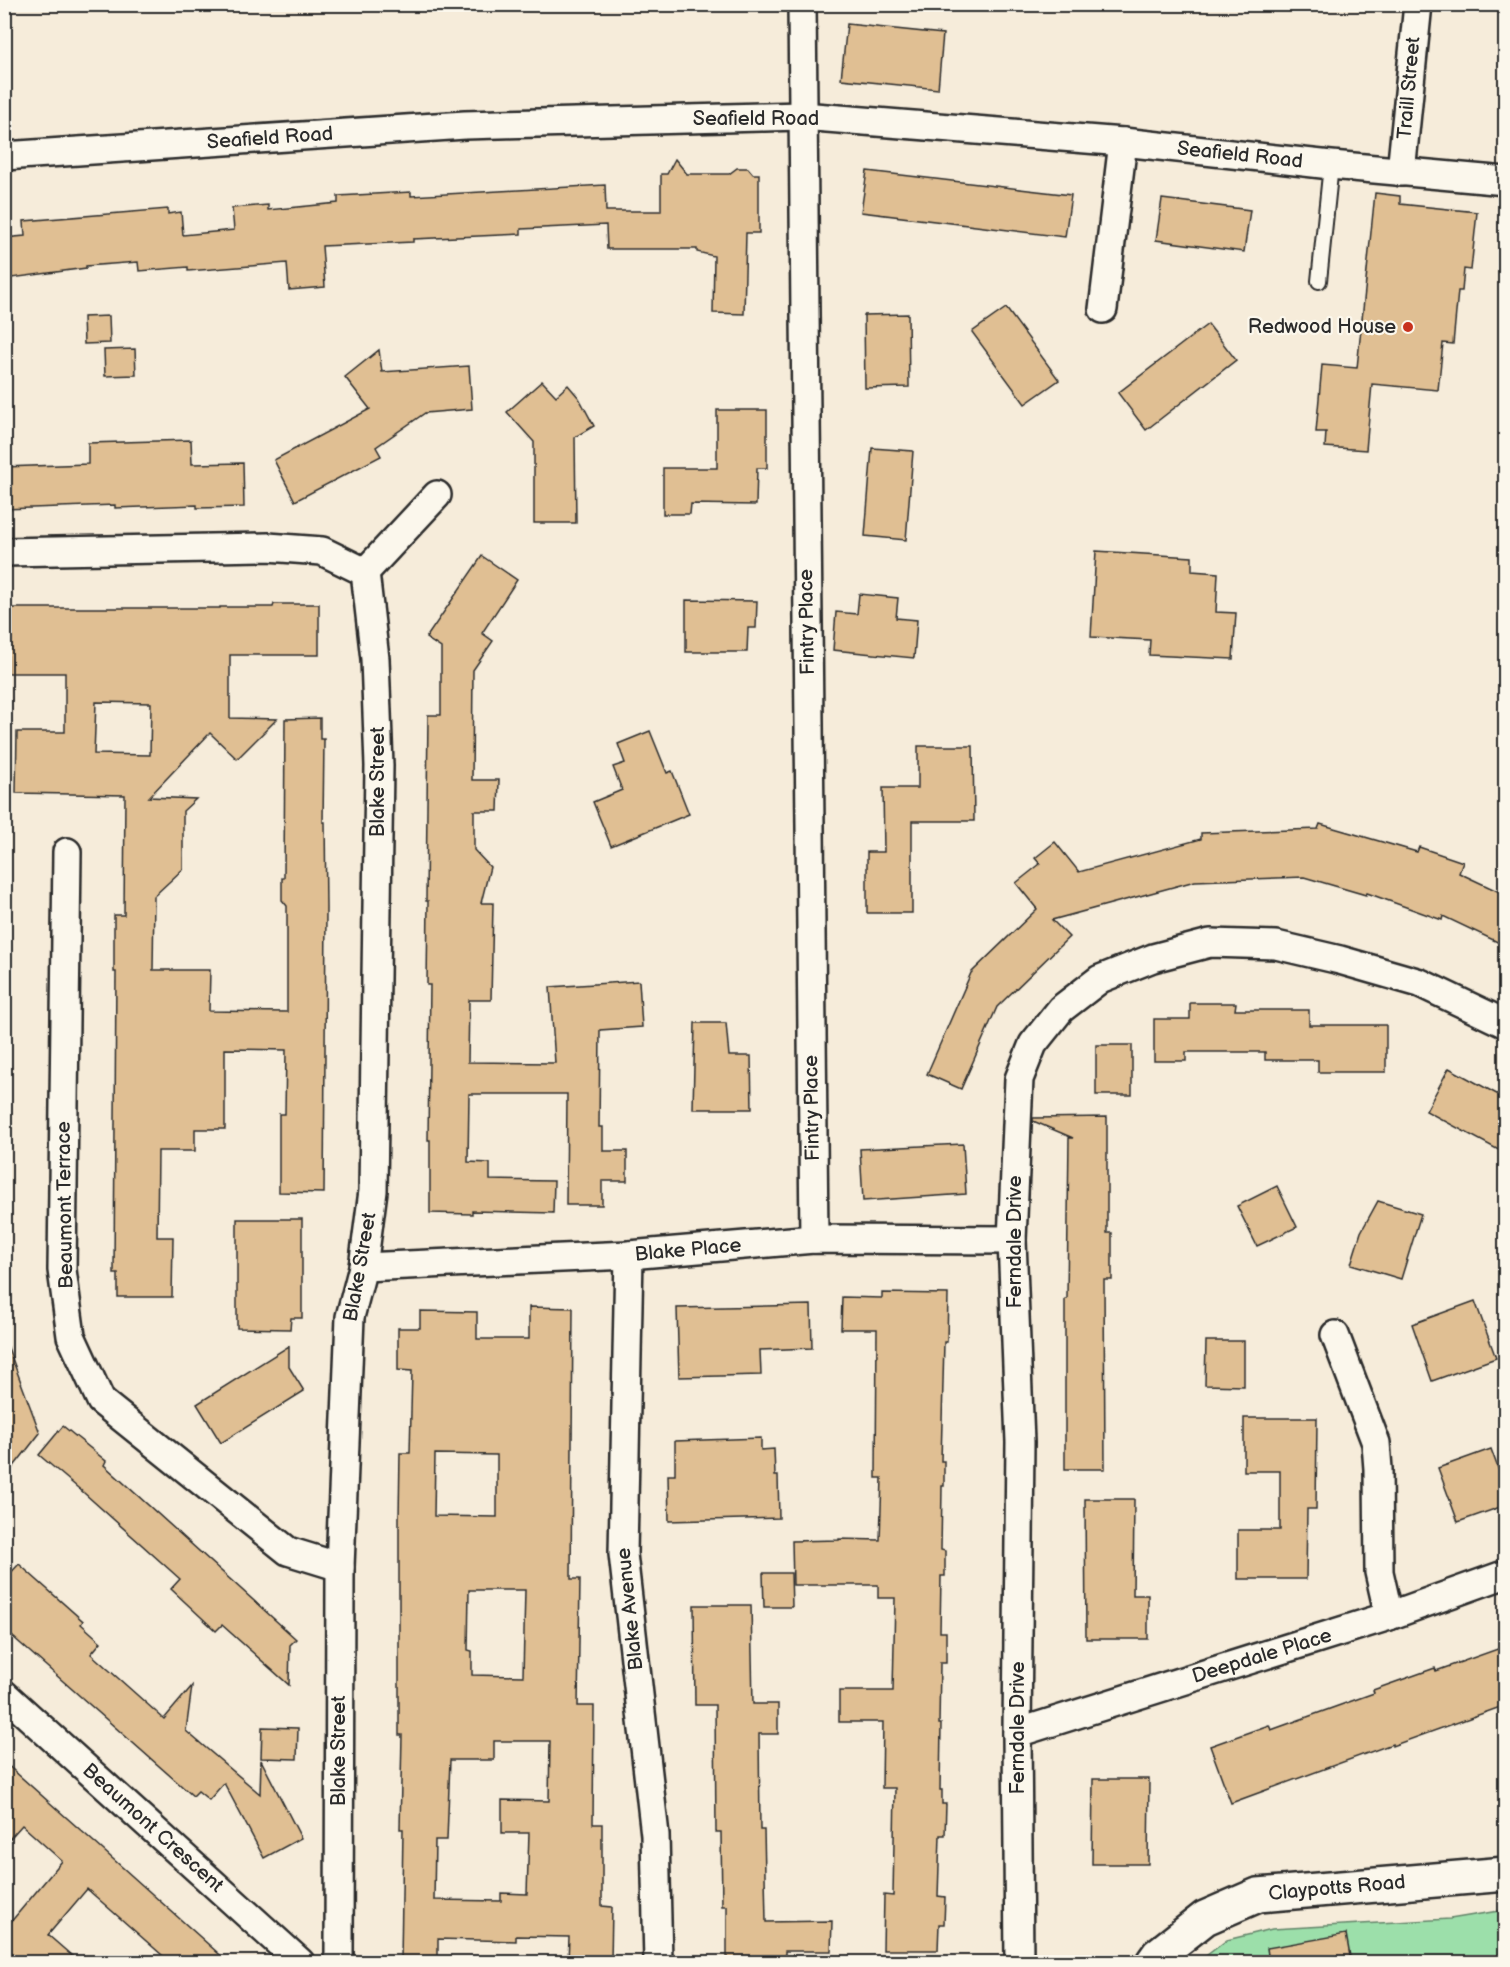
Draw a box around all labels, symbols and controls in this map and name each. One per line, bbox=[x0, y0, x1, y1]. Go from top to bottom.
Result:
street label: Traill Street bbox=[1393, 36, 1425, 140]
street label: Seafield Road bbox=[693, 107, 819, 131]
street label: Seafield Road bbox=[206, 122, 334, 154]
street label: Seafield Road bbox=[1176, 136, 1304, 174]
place label: Redwood House bbox=[1248, 315, 1396, 339]
marker: Redwood House bbox=[1401, 320, 1415, 334]
street label: Fintry Place bbox=[794, 569, 820, 675]
street label: Blake Street bbox=[366, 727, 390, 837]
street label: Fintry Place bbox=[799, 1055, 825, 1161]
street label: Beaumont Terrace bbox=[52, 1121, 78, 1289]
street label: Ferndale Drive bbox=[1003, 1175, 1027, 1309]
street label: Blake Street bbox=[339, 1210, 381, 1324]
street label: Blake Place bbox=[634, 1233, 742, 1267]
street label: Blake Avenue bbox=[612, 1546, 648, 1672]
street label: Deepdale Place bbox=[1189, 1623, 1335, 1689]
street label: Ferndale Drive bbox=[1006, 1661, 1030, 1795]
street label: Blake Street bbox=[327, 1696, 351, 1806]
street label: Beaumont Crescent bbox=[78, 1758, 228, 1898]
street label: Claypotts Road bbox=[1268, 1870, 1406, 1906]

